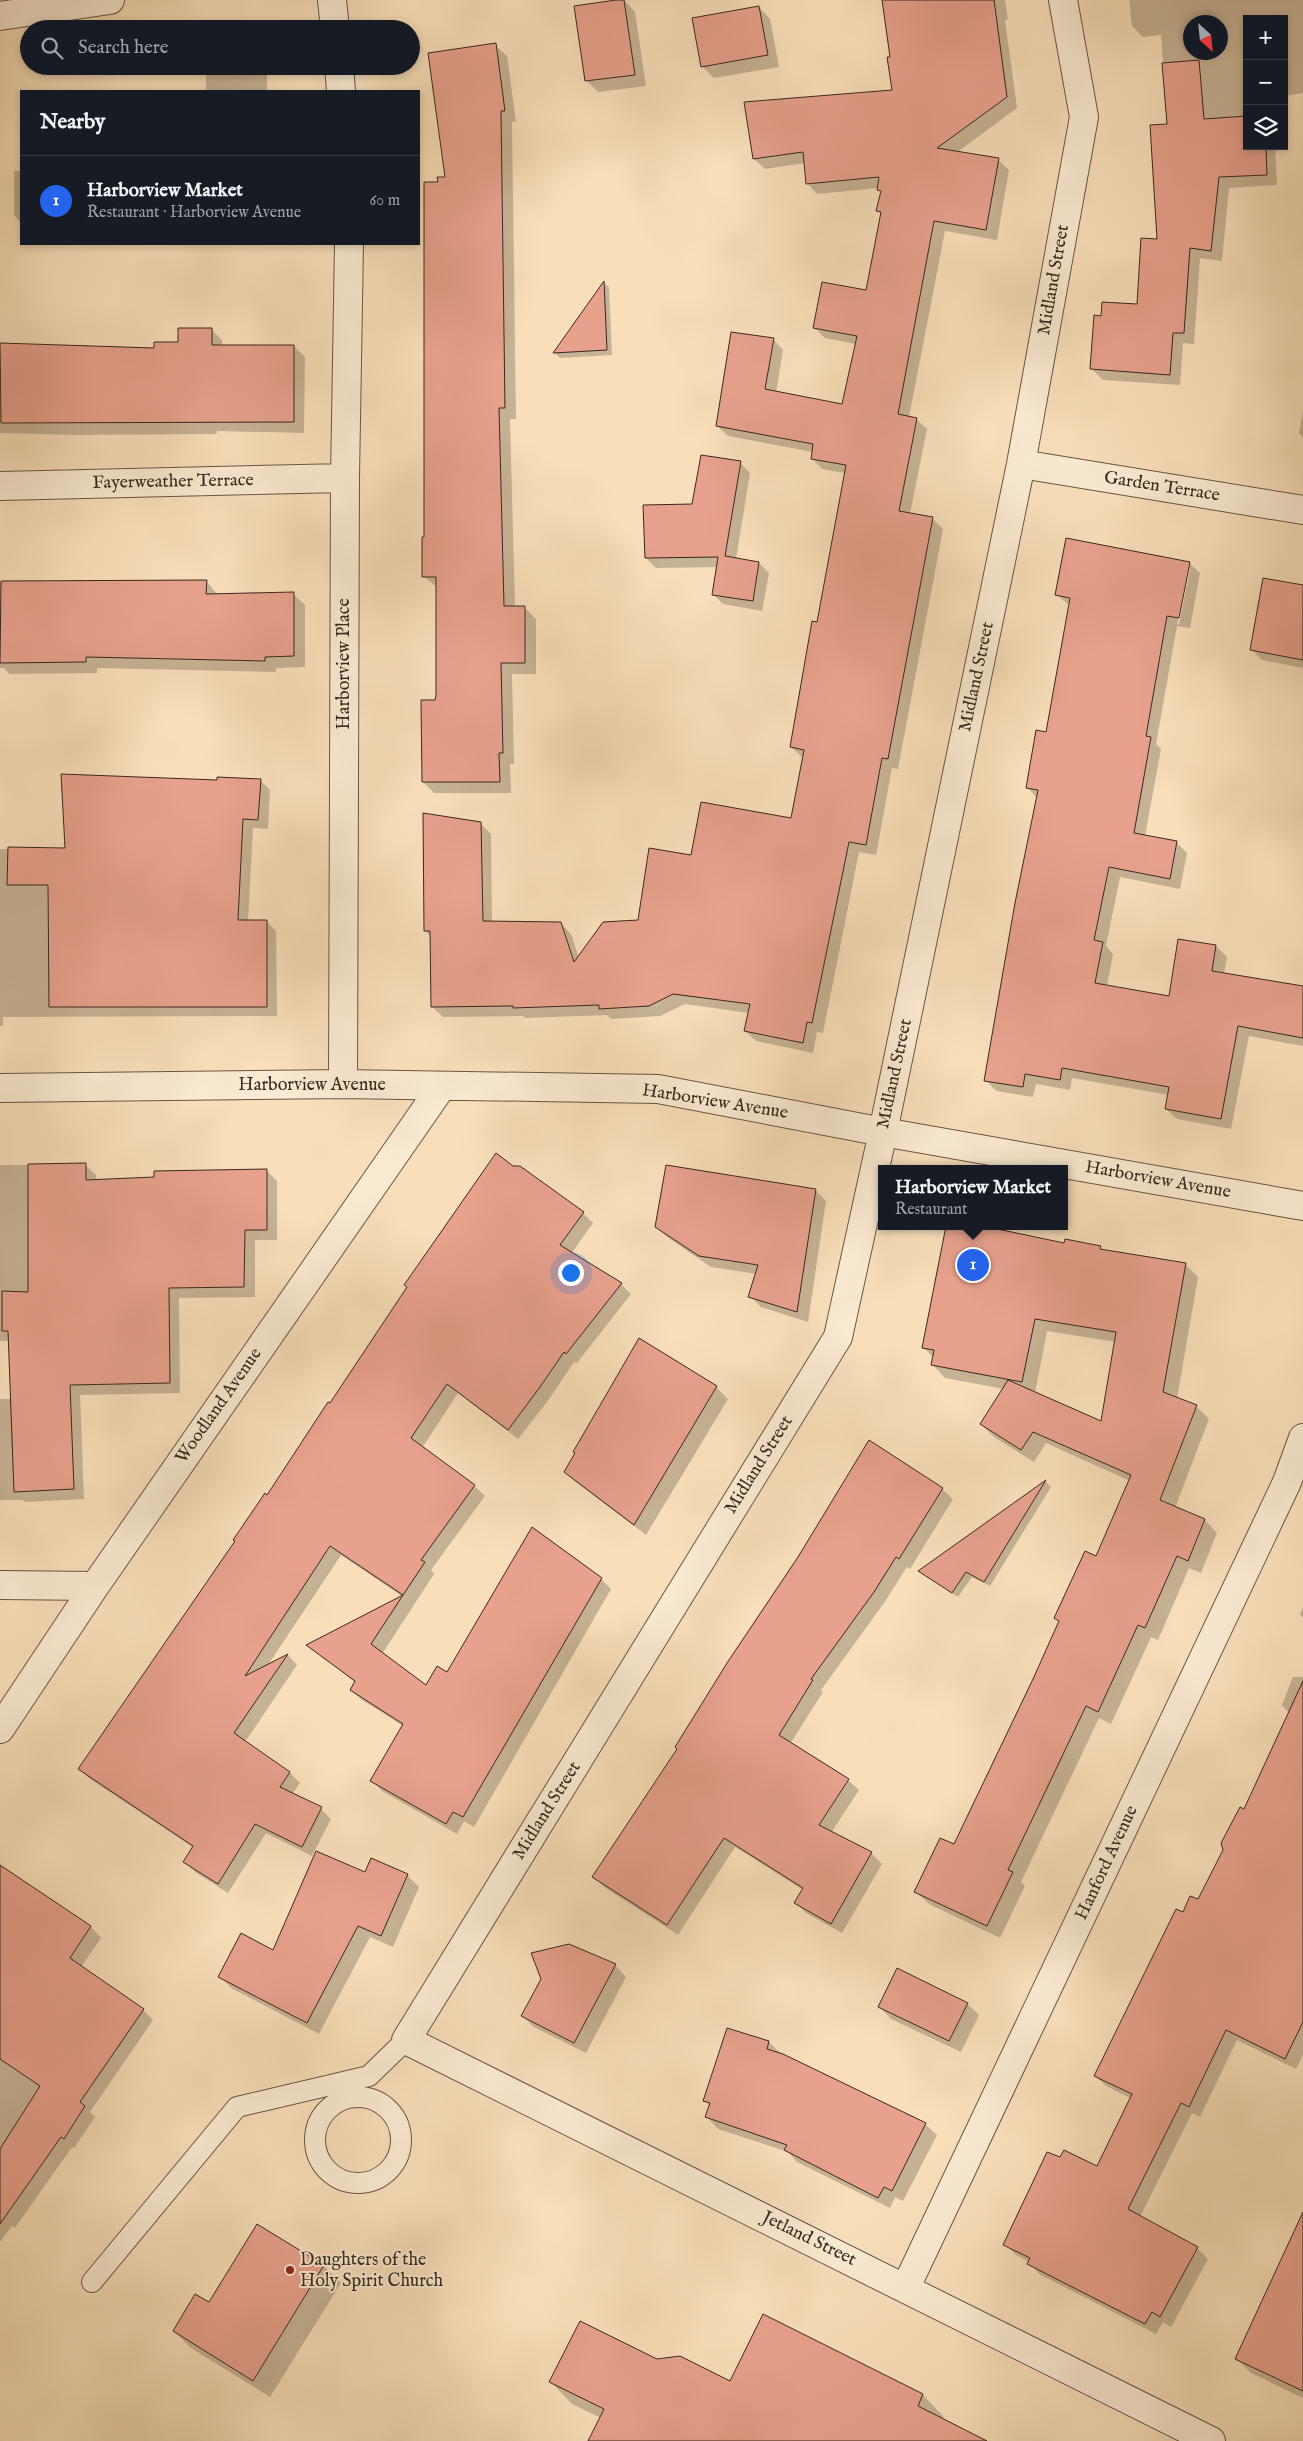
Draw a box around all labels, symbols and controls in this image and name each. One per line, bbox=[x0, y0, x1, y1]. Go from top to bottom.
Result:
north arrow bbox=[1183, 15, 1228, 60]
map controls bbox=[1243, 15, 1288, 150]
button: + bbox=[1243, 15, 1288, 60]
search box bbox=[20, 20, 420, 75]
icon: search bbox=[38, 34, 66, 62]
text: Search here bbox=[78, 36, 169, 60]
button: − bbox=[1243, 60, 1288, 105]
button: layers bbox=[1243, 105, 1288, 150]
text: Nearby bbox=[40, 109, 105, 136]
text: Harborview Market bbox=[87, 179, 243, 203]
text: 1 bbox=[53, 191, 59, 211]
text: 60 m bbox=[370, 191, 400, 211]
text: Restaurant · Harborview Avenue bbox=[87, 203, 301, 223]
street label: Midland Street bbox=[1033, 223, 1075, 337]
street label: Garden Terrace bbox=[1102, 466, 1222, 508]
street label: Fayerweather Terrace bbox=[92, 469, 254, 495]
street label: Harborview Place bbox=[333, 598, 356, 730]
street label: Midland Street bbox=[954, 620, 1000, 734]
street label: Midland Street bbox=[872, 1017, 918, 1131]
street label: Harborview Avenue bbox=[238, 1074, 386, 1097]
street label: Harborview Avenue bbox=[640, 1079, 790, 1125]
street label: Harborview Avenue bbox=[1083, 1156, 1233, 1204]
popup bbox=[878, 1165, 1068, 1230]
text: Harborview Market bbox=[895, 1176, 1051, 1200]
text: Restaurant bbox=[895, 1200, 968, 1220]
pin: 1 bbox=[957, 1246, 989, 1284]
your location bbox=[558, 1260, 584, 1286]
street label: Woodland Avenue bbox=[171, 1344, 267, 1468]
street label: Midland Street bbox=[720, 1411, 798, 1519]
street label: Midland Street bbox=[508, 1757, 586, 1865]
street label: Hanford Avenue bbox=[1070, 1802, 1144, 1924]
street label: Jetland Street bbox=[756, 2205, 860, 2272]
place label: Daughters of the Holy Spirit Church bbox=[300, 2249, 444, 2293]
marker: Daughters of the Holy Spirit Church bbox=[284, 2264, 296, 2276]

